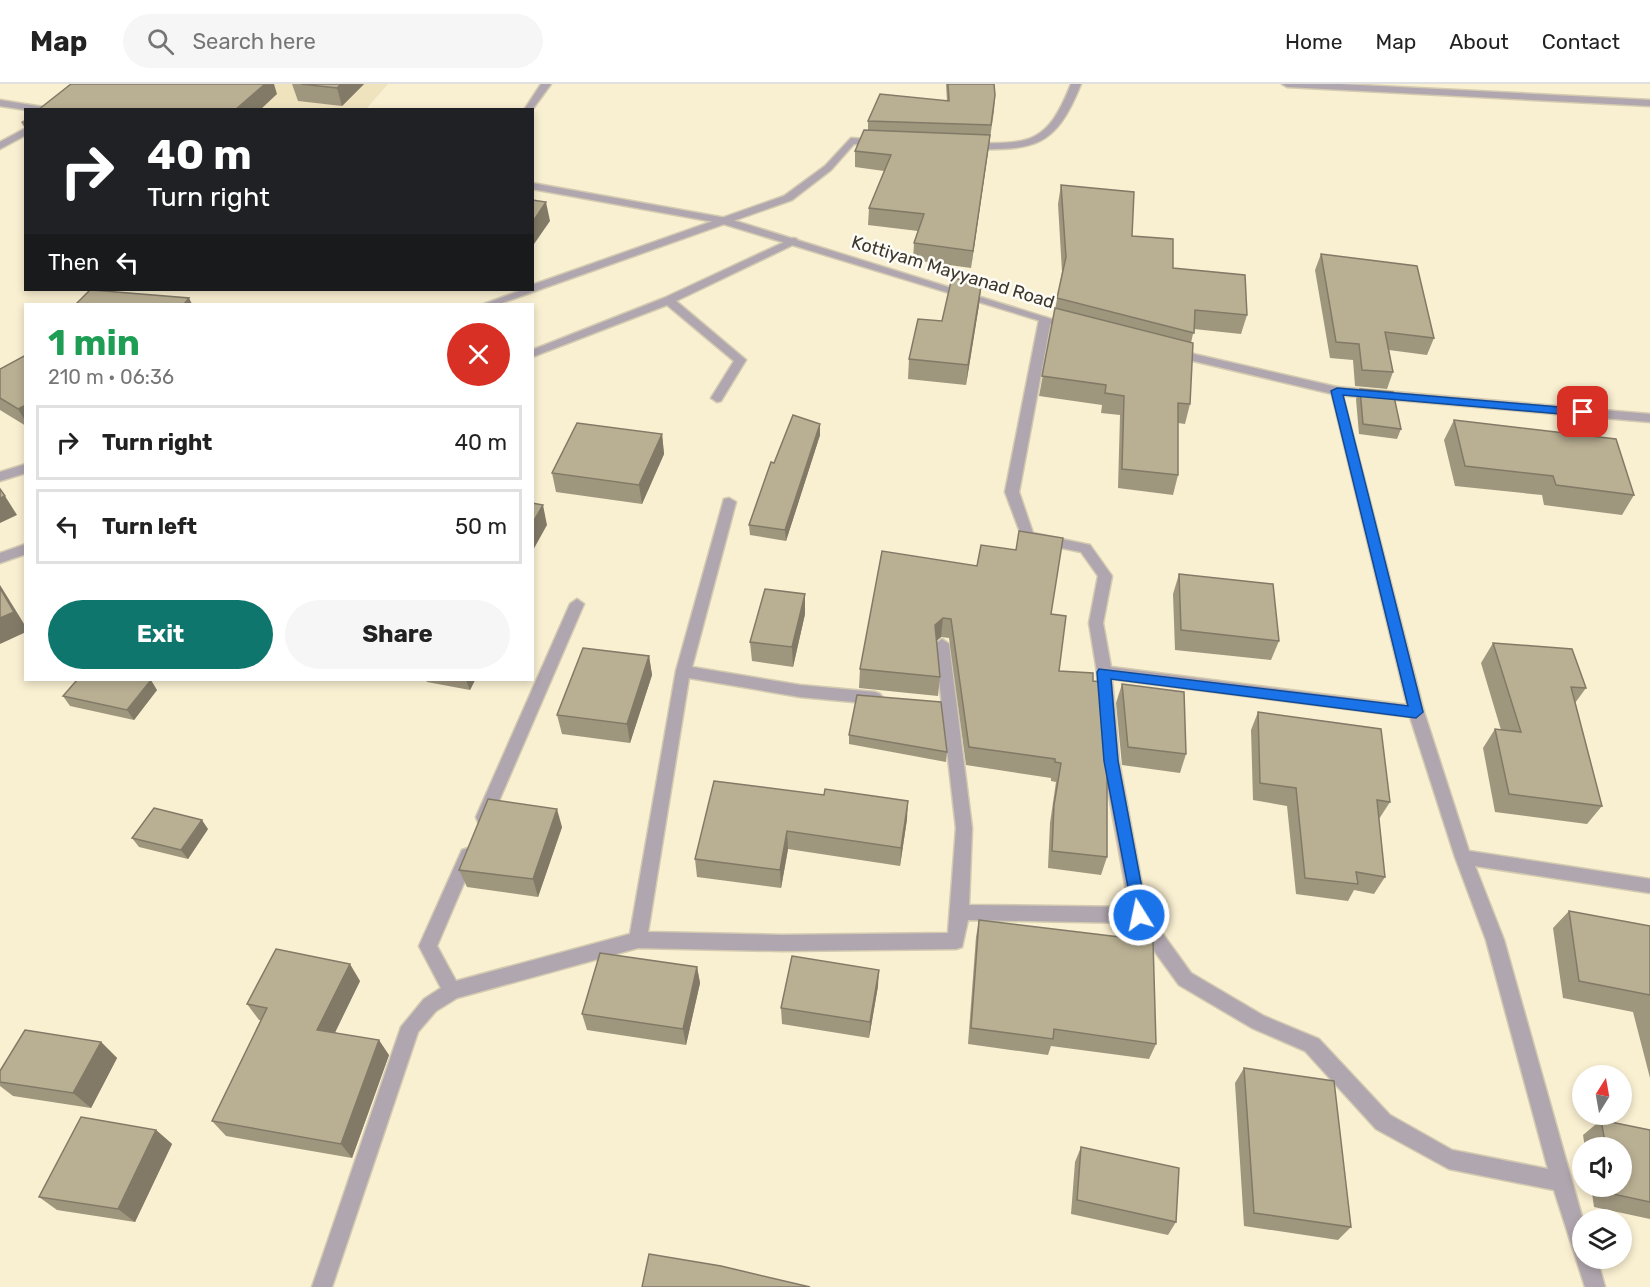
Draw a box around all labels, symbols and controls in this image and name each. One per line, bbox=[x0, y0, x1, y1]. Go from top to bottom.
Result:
search box bbox=[123, 14, 543, 68]
text: Map bbox=[30, 25, 87, 58]
icon: search bbox=[144, 25, 177, 58]
text: Search here bbox=[192, 28, 316, 55]
text: Home bbox=[1285, 29, 1342, 54]
text: Map bbox=[1375, 29, 1416, 54]
text: About bbox=[1449, 29, 1509, 54]
text: Contact bbox=[1542, 29, 1620, 54]
text: 40 m bbox=[147, 130, 252, 180]
icon: right bbox=[48, 132, 126, 210]
text: Turn right bbox=[147, 181, 270, 213]
street label: Kottiyam Mayyanad Road bbox=[849, 231, 1057, 313]
icon: left bbox=[111, 246, 144, 279]
text: Then bbox=[48, 249, 99, 276]
text: 1 min bbox=[48, 321, 140, 364]
button: close bbox=[447, 323, 510, 386]
text: 210 m · 06:36 bbox=[48, 365, 174, 389]
pin bbox=[1557, 386, 1608, 437]
icon: arrive bbox=[1566, 395, 1599, 428]
icon: right bbox=[51, 426, 84, 459]
text: Turn right bbox=[102, 429, 212, 456]
text: 40 m bbox=[454, 429, 507, 456]
icon: left bbox=[51, 510, 84, 543]
text: Turn left bbox=[102, 513, 197, 540]
text: 50 m bbox=[455, 513, 507, 540]
button: Exit bbox=[48, 600, 273, 669]
button: Share bbox=[285, 600, 510, 669]
position arrow bbox=[1107, 883, 1171, 947]
north arrow bbox=[1572, 1065, 1632, 1125]
map controls bbox=[1572, 1065, 1632, 1269]
button: sound bbox=[1572, 1137, 1632, 1197]
button: layers bbox=[1572, 1209, 1632, 1269]

